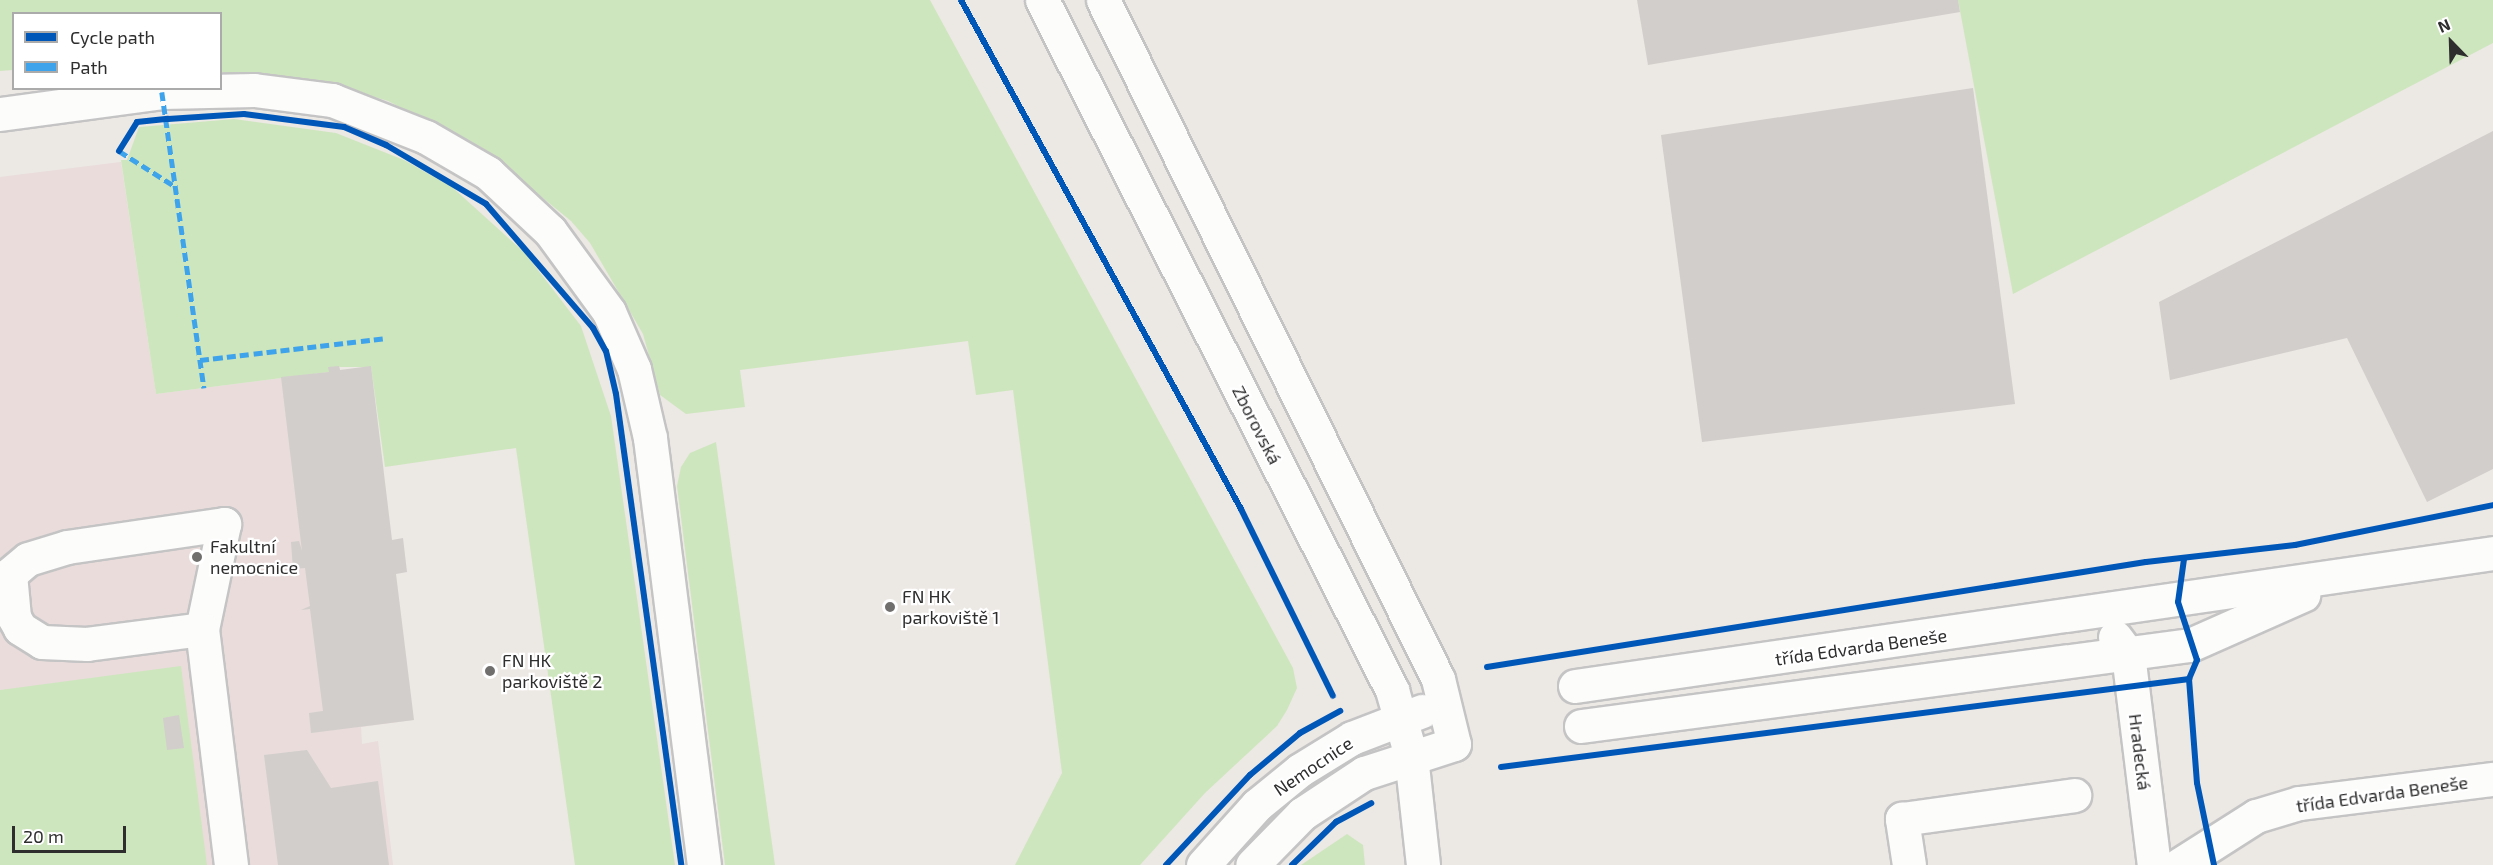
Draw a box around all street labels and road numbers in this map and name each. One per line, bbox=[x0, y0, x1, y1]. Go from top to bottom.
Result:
street label: Zborovská bbox=[1228, 382, 1286, 468]
street label: třída Edvarda Beneše bbox=[1774, 624, 1948, 670]
street label: Hradecká bbox=[2125, 712, 2155, 792]
street label: Nemocnice bbox=[1269, 732, 1357, 800]
street label: třída Edvarda Beneše bbox=[2295, 771, 2469, 817]

